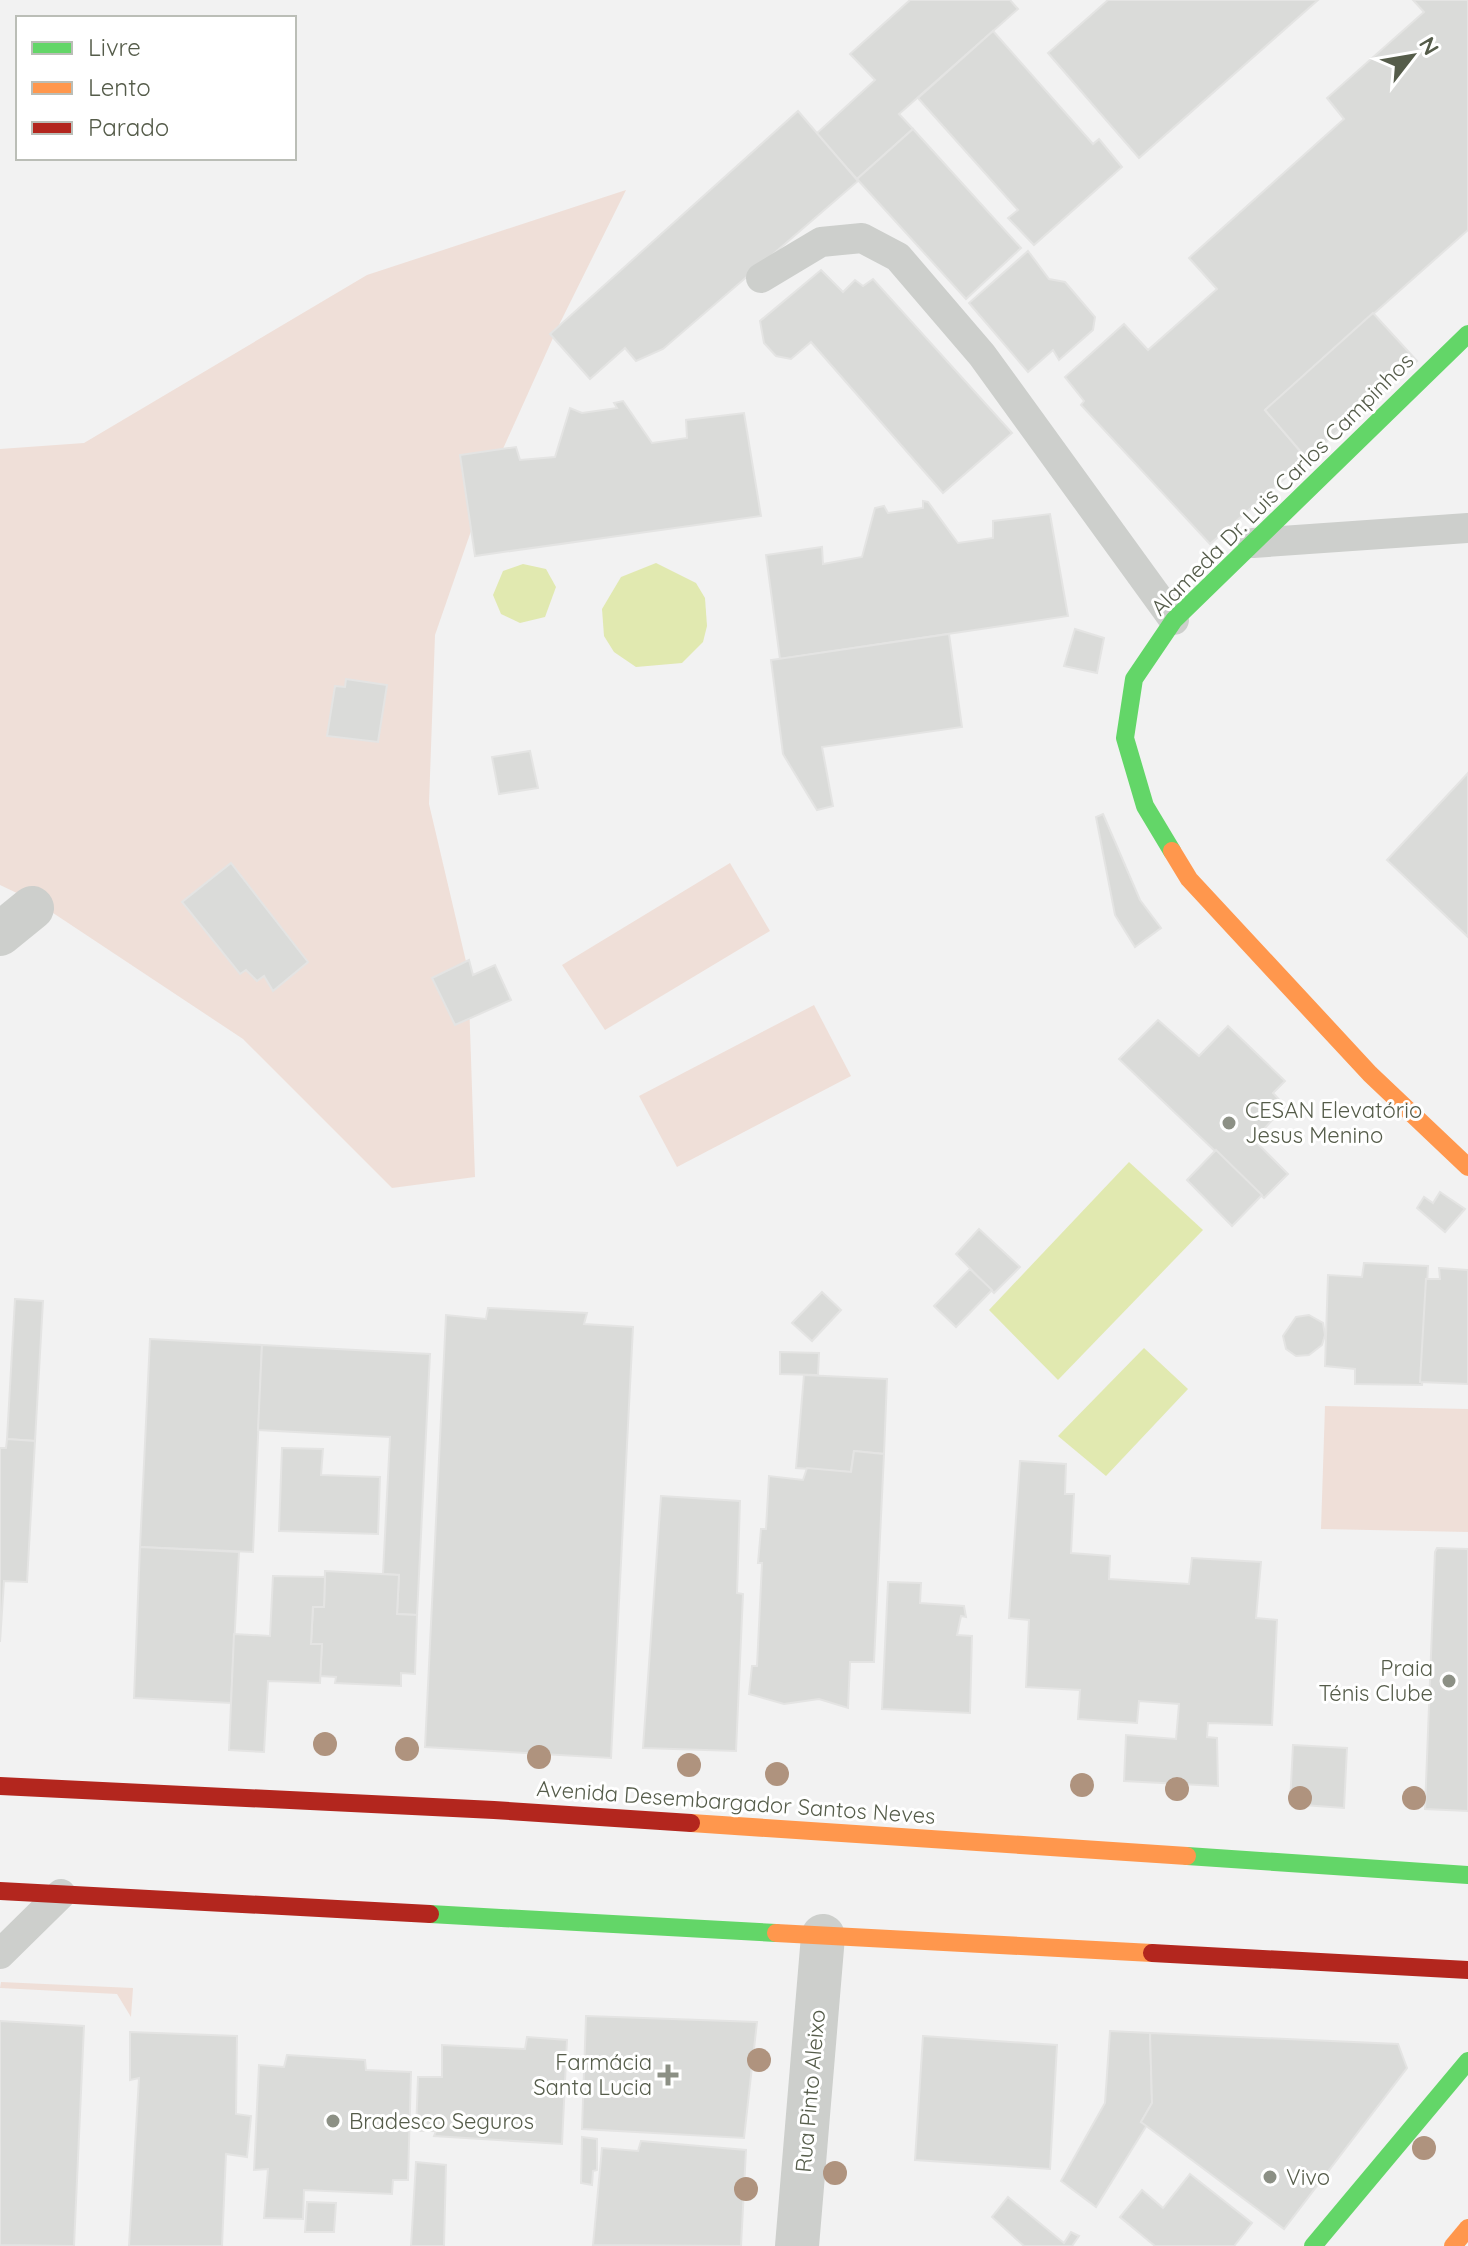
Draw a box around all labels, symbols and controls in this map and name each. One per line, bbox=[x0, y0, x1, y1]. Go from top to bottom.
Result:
legend bbox=[16, 16, 296, 160]
north arrow bbox=[1372, 16, 1452, 96]
text: Livre bbox=[88, 32, 141, 62]
text: N bbox=[1413, 32, 1445, 60]
text: Lento bbox=[88, 72, 151, 102]
text: Parado bbox=[88, 112, 169, 142]
street label: Alameda Dr. Luis Carlos Campinhos bbox=[1145, 347, 1419, 621]
place label: CESAN Elevatório Jesus Menino bbox=[1245, 1096, 1422, 1149]
marker: CESAN Elevatório Jesus Menino bbox=[1220, 1114, 1238, 1132]
place label: Praia Ténis Clube bbox=[1319, 1654, 1433, 1707]
marker: Praia Ténis Clube bbox=[1440, 1672, 1458, 1690]
street label: Avenida Desembargador Santos Neves bbox=[536, 1774, 936, 1830]
street label: Rua Pinto Aleixo bbox=[789, 2008, 831, 2174]
place label: Farmácia Santa Lucia bbox=[533, 2048, 652, 2101]
marker: Farmácia Santa Lucia bbox=[659, 2066, 677, 2084]
place label: Bradesco Seguros bbox=[349, 2107, 534, 2135]
marker: Bradesco Seguros bbox=[324, 2112, 342, 2130]
place label: Vivo bbox=[1286, 2163, 1330, 2191]
marker: Vivo bbox=[1261, 2168, 1279, 2186]

